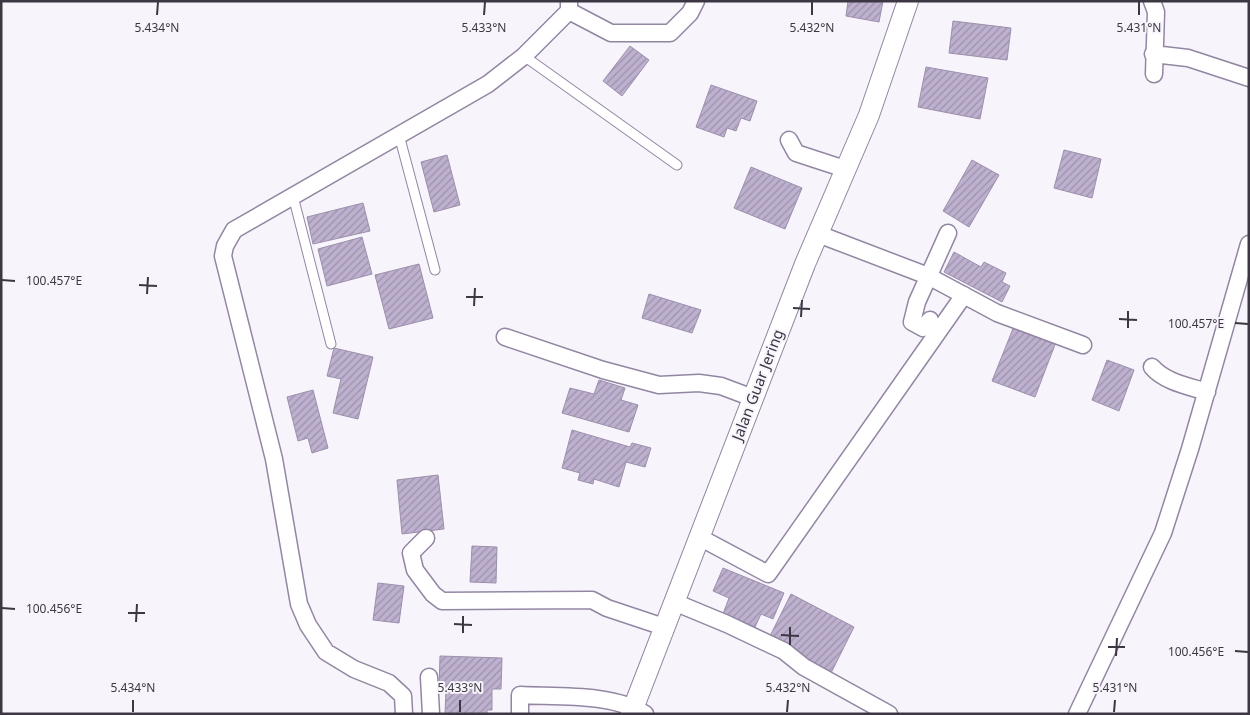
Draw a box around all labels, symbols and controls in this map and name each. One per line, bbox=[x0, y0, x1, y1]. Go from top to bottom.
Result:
text: 5.434°N bbox=[135, 19, 179, 36]
text: 5.433°N bbox=[462, 19, 506, 36]
text: 5.432°N bbox=[790, 19, 834, 36]
text: 5.431°N bbox=[1117, 19, 1161, 36]
text: 100.457°E bbox=[26, 272, 82, 289]
text: 100.457°E bbox=[1168, 315, 1224, 332]
street label: Jalan Guar Jering bbox=[726, 326, 788, 445]
text: 100.456°E bbox=[26, 600, 82, 617]
text: 100.456°E bbox=[1168, 643, 1224, 660]
text: 5.434°N bbox=[111, 679, 155, 696]
text: 5.433°N bbox=[438, 679, 482, 696]
text: 5.432°N bbox=[766, 679, 810, 696]
text: 5.431°N bbox=[1093, 679, 1137, 696]

